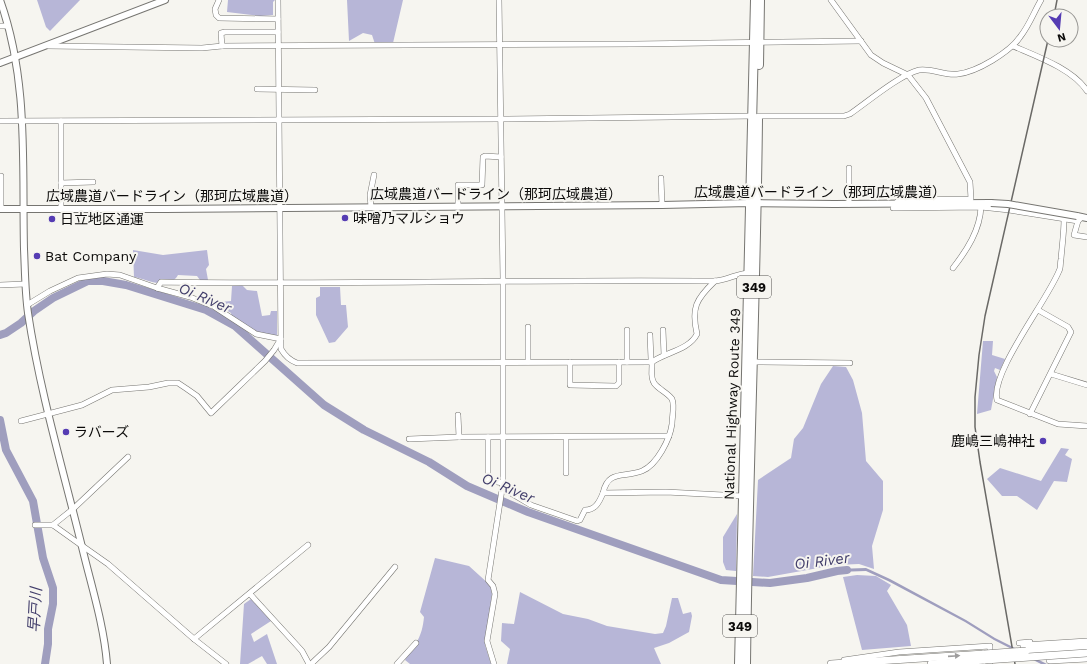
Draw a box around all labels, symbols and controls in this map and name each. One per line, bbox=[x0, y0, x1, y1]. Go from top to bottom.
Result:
north arrow bbox=[1039, 8, 1079, 48]
text: N bbox=[1056, 30, 1067, 45]
street label: 広域農道バードライン（那珂広域農道） bbox=[694, 184, 946, 200]
street label: 広域農道バードライン（那珂広域農道） bbox=[370, 186, 622, 202]
street label: 広域農道バードライン（那珂広域農道） bbox=[46, 188, 298, 204]
place label: 味噌乃マルショウ bbox=[353, 210, 465, 226]
place label: 日立地区通運 bbox=[60, 211, 144, 227]
marker: 味噌乃マルショウ bbox=[340, 213, 350, 223]
marker: 日立地区通運 bbox=[47, 214, 57, 224]
place label: Bat Company bbox=[45, 248, 137, 264]
marker: Bat Company bbox=[32, 251, 42, 261]
road number: 349 bbox=[737, 276, 771, 298]
water label: Oi River bbox=[176, 279, 235, 318]
street label: National Highway Route 349 bbox=[721, 308, 743, 500]
place label: ラバーズ bbox=[74, 424, 129, 440]
marker: ラバーズ bbox=[61, 427, 71, 437]
place label: 鹿嶋三嶋神社 bbox=[951, 433, 1035, 449]
marker: 鹿嶋三嶋神社 bbox=[1038, 436, 1048, 446]
water label: Oi River bbox=[479, 469, 538, 508]
water label: Oi River bbox=[793, 549, 852, 573]
water label: 早戸川 bbox=[25, 585, 45, 633]
road number: 349 bbox=[723, 615, 757, 637]
one-way arrow bbox=[948, 652, 960, 659]

